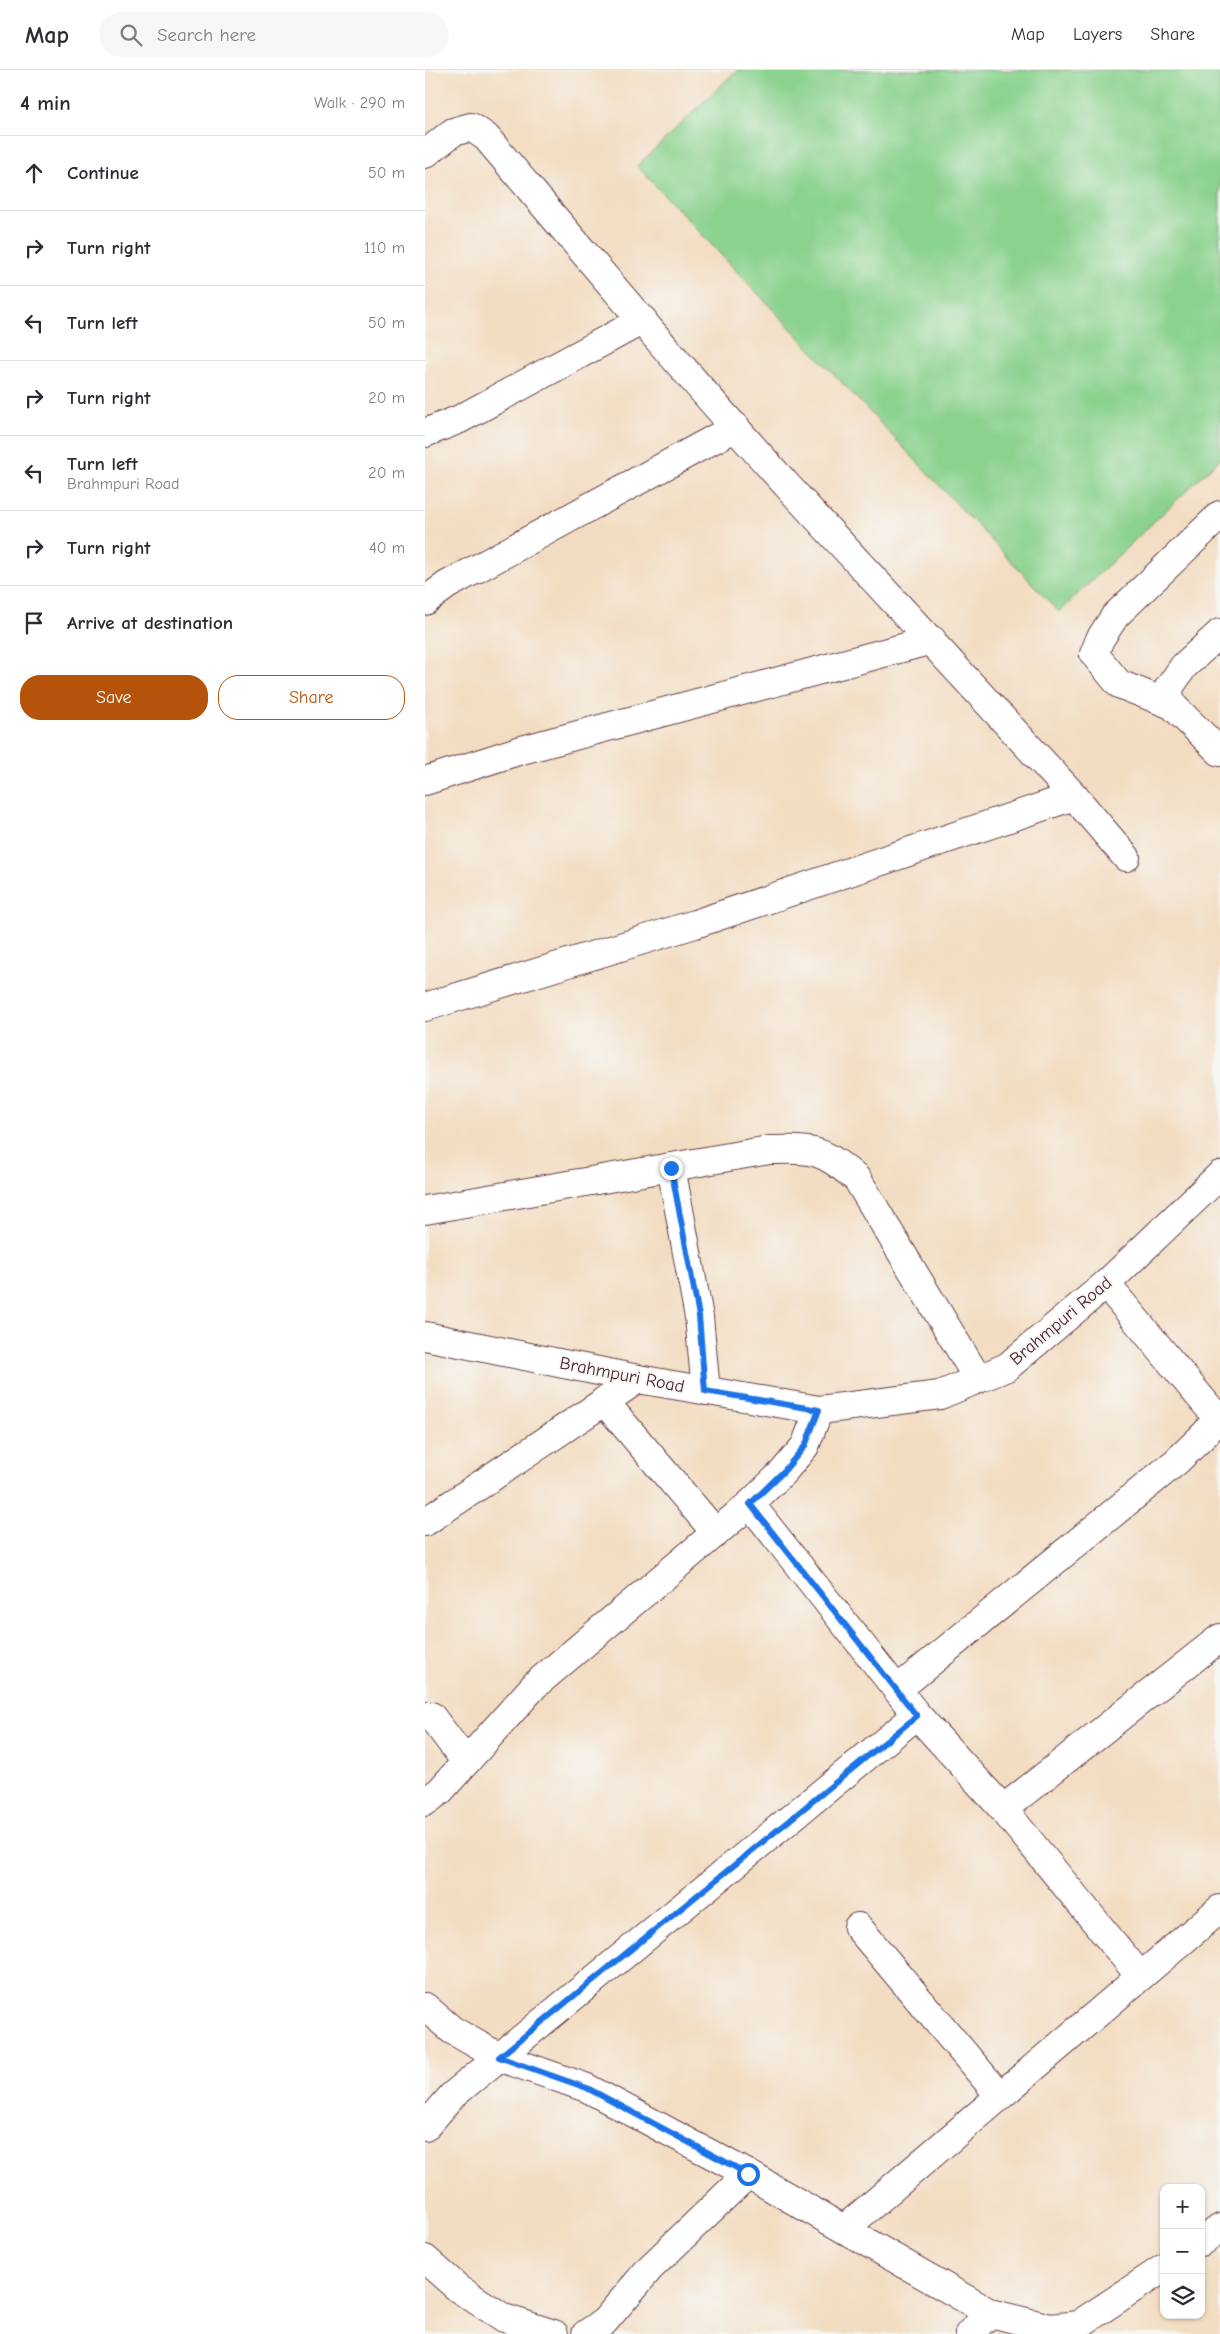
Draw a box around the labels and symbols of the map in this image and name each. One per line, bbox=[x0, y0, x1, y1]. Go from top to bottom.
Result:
route end bbox=[660, 1157, 683, 1180]
street label: Brahmpuri Road bbox=[1006, 1272, 1116, 1370]
street label: Brahmpuri Road bbox=[558, 1353, 686, 1397]
route start bbox=[737, 2163, 760, 2186]

